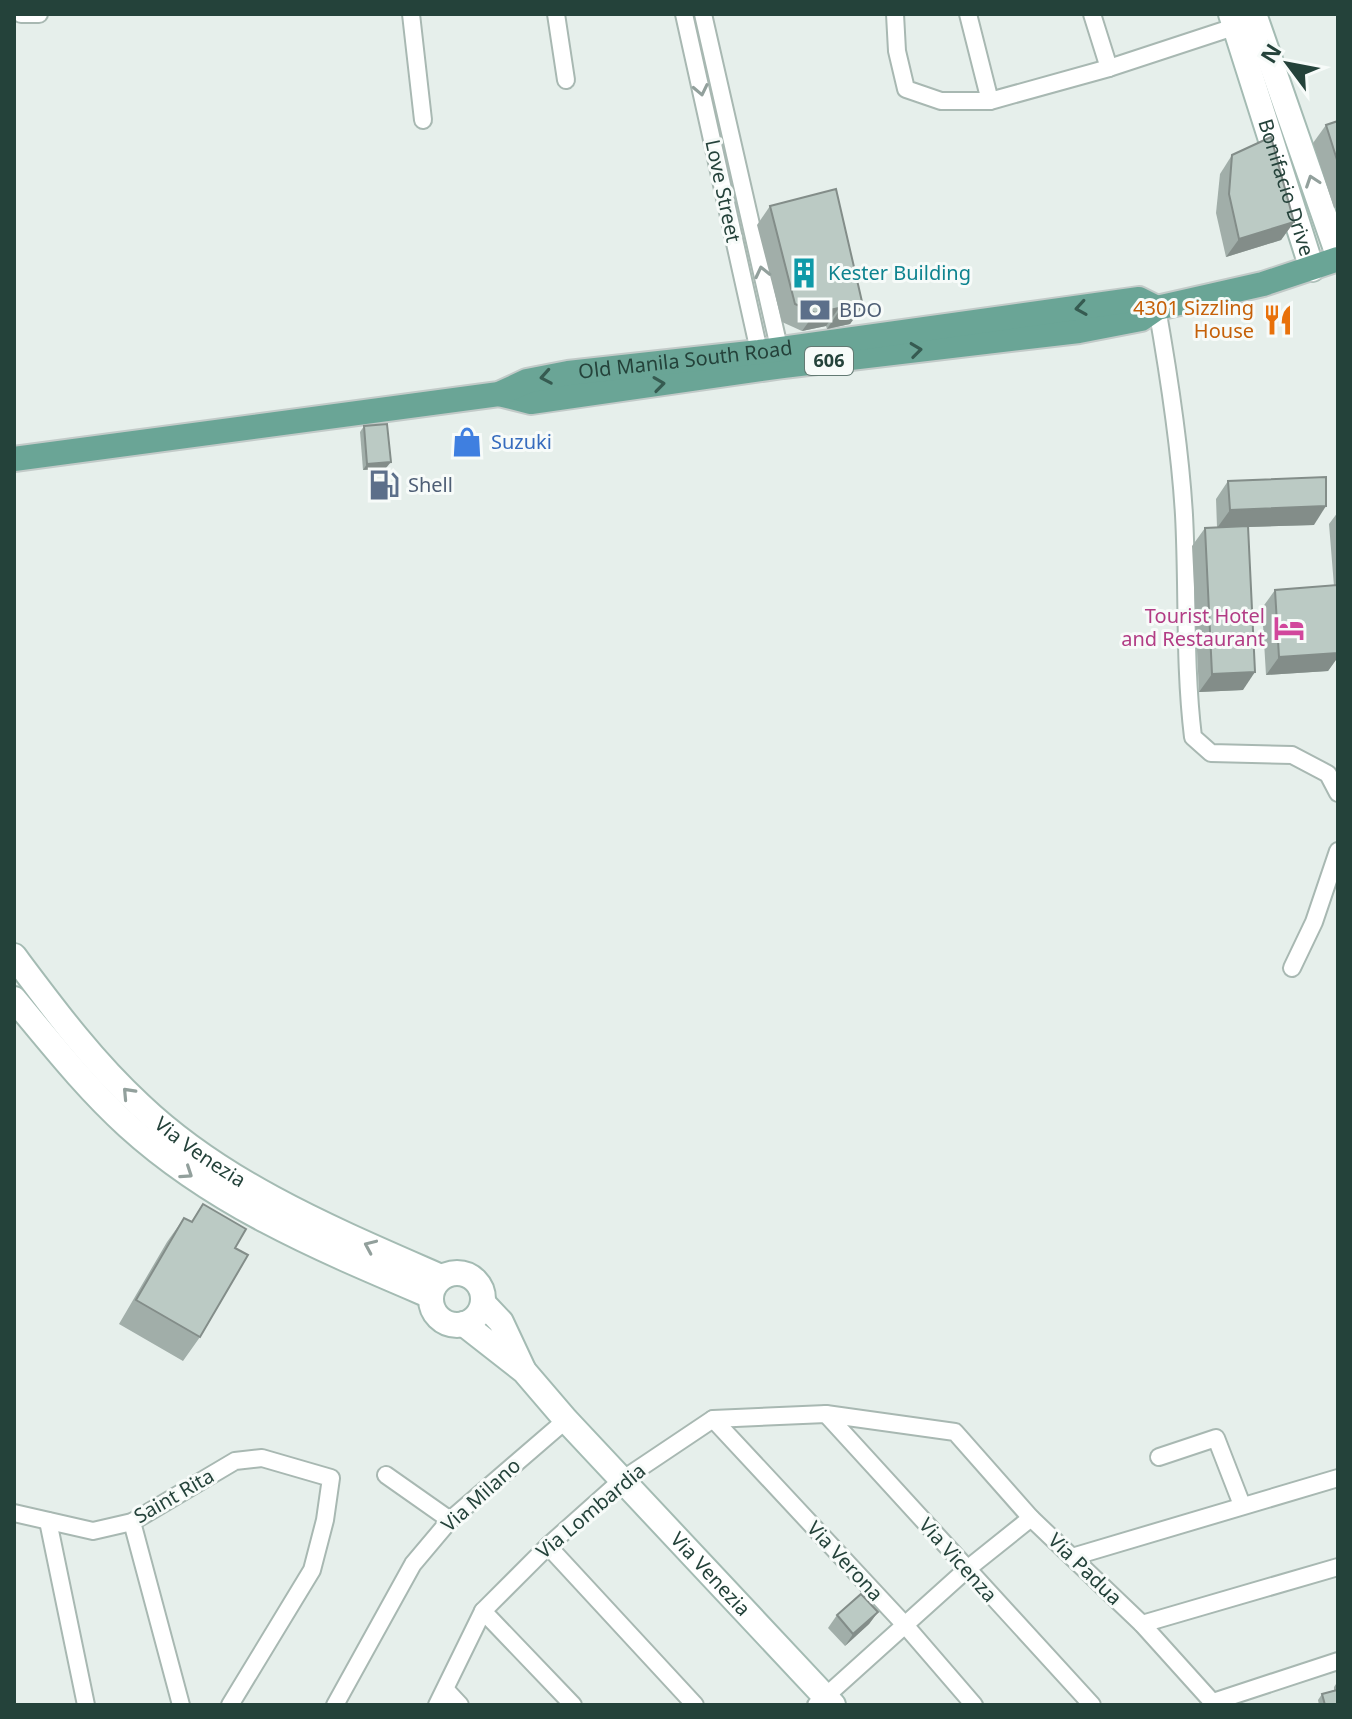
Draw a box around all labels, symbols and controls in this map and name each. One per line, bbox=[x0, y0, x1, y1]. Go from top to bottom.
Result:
north arrow bbox=[1248, 24, 1328, 104]
text: N bbox=[1253, 37, 1288, 68]
one-way arrow bbox=[692, 83, 709, 96]
street label: Bonifacio Drive bbox=[1252, 115, 1321, 259]
street label: Love Street bbox=[699, 137, 748, 245]
one-way arrow bbox=[1305, 175, 1321, 189]
building icon: Kester Building bbox=[787, 256, 821, 290]
place label: Kester Building bbox=[828, 259, 971, 286]
one-way arrow bbox=[754, 266, 771, 279]
bank icon: BDO bbox=[798, 293, 832, 327]
place label: 4301 Sizzling House bbox=[1133, 294, 1254, 344]
place label: BDO bbox=[839, 296, 882, 323]
one-way arrow bbox=[1075, 299, 1088, 316]
restaurant icon: 4301 Sizzling House bbox=[1261, 303, 1295, 337]
street label: Old Manila South Road bbox=[577, 334, 794, 385]
one-way arrow bbox=[910, 342, 923, 359]
road number: 606 bbox=[805, 347, 853, 375]
one-way arrow bbox=[539, 368, 553, 385]
one-way arrow bbox=[652, 376, 665, 393]
shop icon: Suzuki bbox=[450, 425, 484, 459]
place label: Suzuki bbox=[491, 428, 552, 455]
fuel station icon: Shell bbox=[367, 468, 401, 502]
place label: Shell bbox=[408, 471, 453, 498]
place label: Tourist Hotel and Restaurant bbox=[1121, 602, 1265, 652]
hotel icon: Tourist Hotel and Restaurant bbox=[1272, 611, 1306, 645]
one-way arrow bbox=[122, 1088, 137, 1102]
street label: Via Venezia bbox=[149, 1110, 251, 1193]
one-way arrow bbox=[178, 1163, 192, 1178]
one-way arrow bbox=[364, 1239, 378, 1255]
street label: Via Milano bbox=[435, 1452, 526, 1537]
street label: Via Lombardia bbox=[530, 1457, 651, 1564]
street label: Saint Rita bbox=[129, 1462, 219, 1529]
street label: Via Vicenza bbox=[913, 1512, 1003, 1608]
street label: Via Verona bbox=[801, 1515, 889, 1606]
street label: Via Venezia bbox=[665, 1526, 757, 1622]
street label: Via Padua bbox=[1043, 1527, 1128, 1611]

